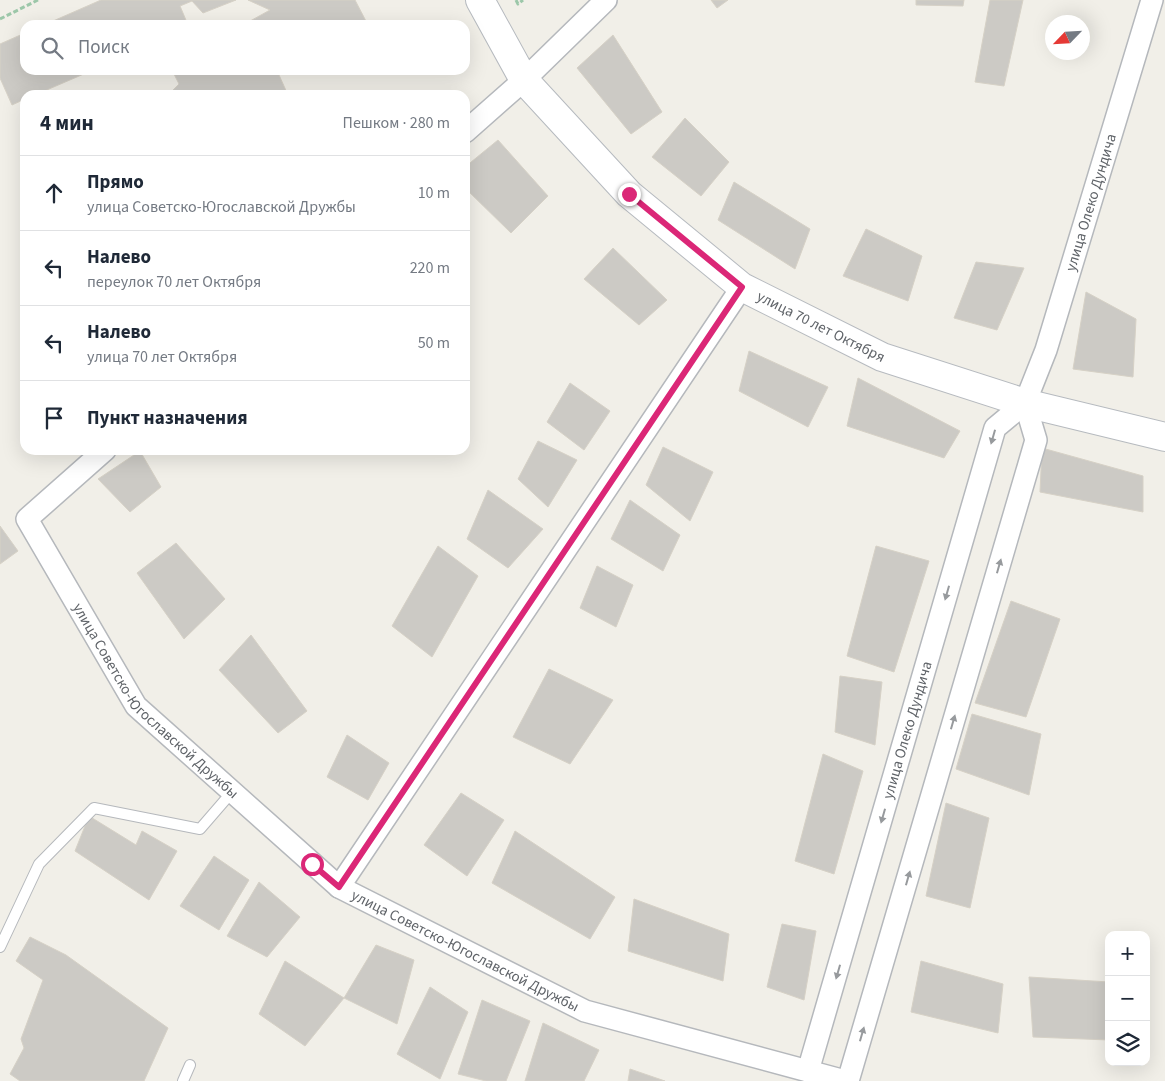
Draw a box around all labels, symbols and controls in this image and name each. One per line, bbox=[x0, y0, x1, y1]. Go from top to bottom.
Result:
north arrow bbox=[1045, 15, 1090, 60]
search box bbox=[20, 20, 470, 75]
icon: search bbox=[38, 34, 66, 62]
text: Поиск bbox=[78, 34, 129, 61]
text: 4 мин bbox=[40, 108, 94, 138]
text: Пешком · 280 m bbox=[343, 112, 450, 134]
street label: улица Олеко Дундича bbox=[1060, 131, 1122, 274]
text: Прямо bbox=[87, 169, 144, 196]
icon: ahead bbox=[40, 179, 68, 207]
text: 10 m bbox=[418, 182, 450, 204]
route end bbox=[618, 183, 641, 206]
text: улица Советско-Югославской Дружбы bbox=[87, 196, 356, 218]
text: Налево bbox=[87, 244, 151, 271]
icon: left bbox=[40, 254, 68, 282]
text: 220 m bbox=[410, 257, 450, 279]
text: переулок 70 лет Октября bbox=[87, 271, 261, 293]
street label: улица 70 лет Октября bbox=[753, 286, 889, 368]
text: Налево bbox=[87, 319, 151, 346]
icon: left bbox=[40, 329, 68, 357]
text: 50 m bbox=[418, 332, 450, 354]
text: улица 70 лет Октября bbox=[87, 346, 237, 368]
icon: arrive bbox=[40, 404, 68, 432]
text: Пункт назначения bbox=[87, 405, 248, 432]
one-way arrow bbox=[988, 429, 996, 444]
one-way arrow bbox=[995, 559, 1003, 574]
one-way arrow bbox=[943, 586, 951, 601]
street label: улица Советско-Югославской Дружбы bbox=[67, 599, 243, 804]
street label: улица Олеко Дундича bbox=[878, 659, 938, 802]
one-way arrow bbox=[950, 715, 958, 730]
one-way arrow bbox=[879, 809, 887, 824]
route start bbox=[301, 853, 324, 876]
one-way arrow bbox=[904, 871, 912, 886]
street label: улица Советско-Югославской Дружбы bbox=[348, 885, 582, 1017]
map controls bbox=[1105, 931, 1150, 1066]
button: + bbox=[1105, 931, 1150, 976]
one-way arrow bbox=[833, 965, 841, 980]
button: − bbox=[1105, 976, 1150, 1021]
button: layers bbox=[1105, 1021, 1150, 1066]
one-way arrow bbox=[858, 1027, 866, 1042]

